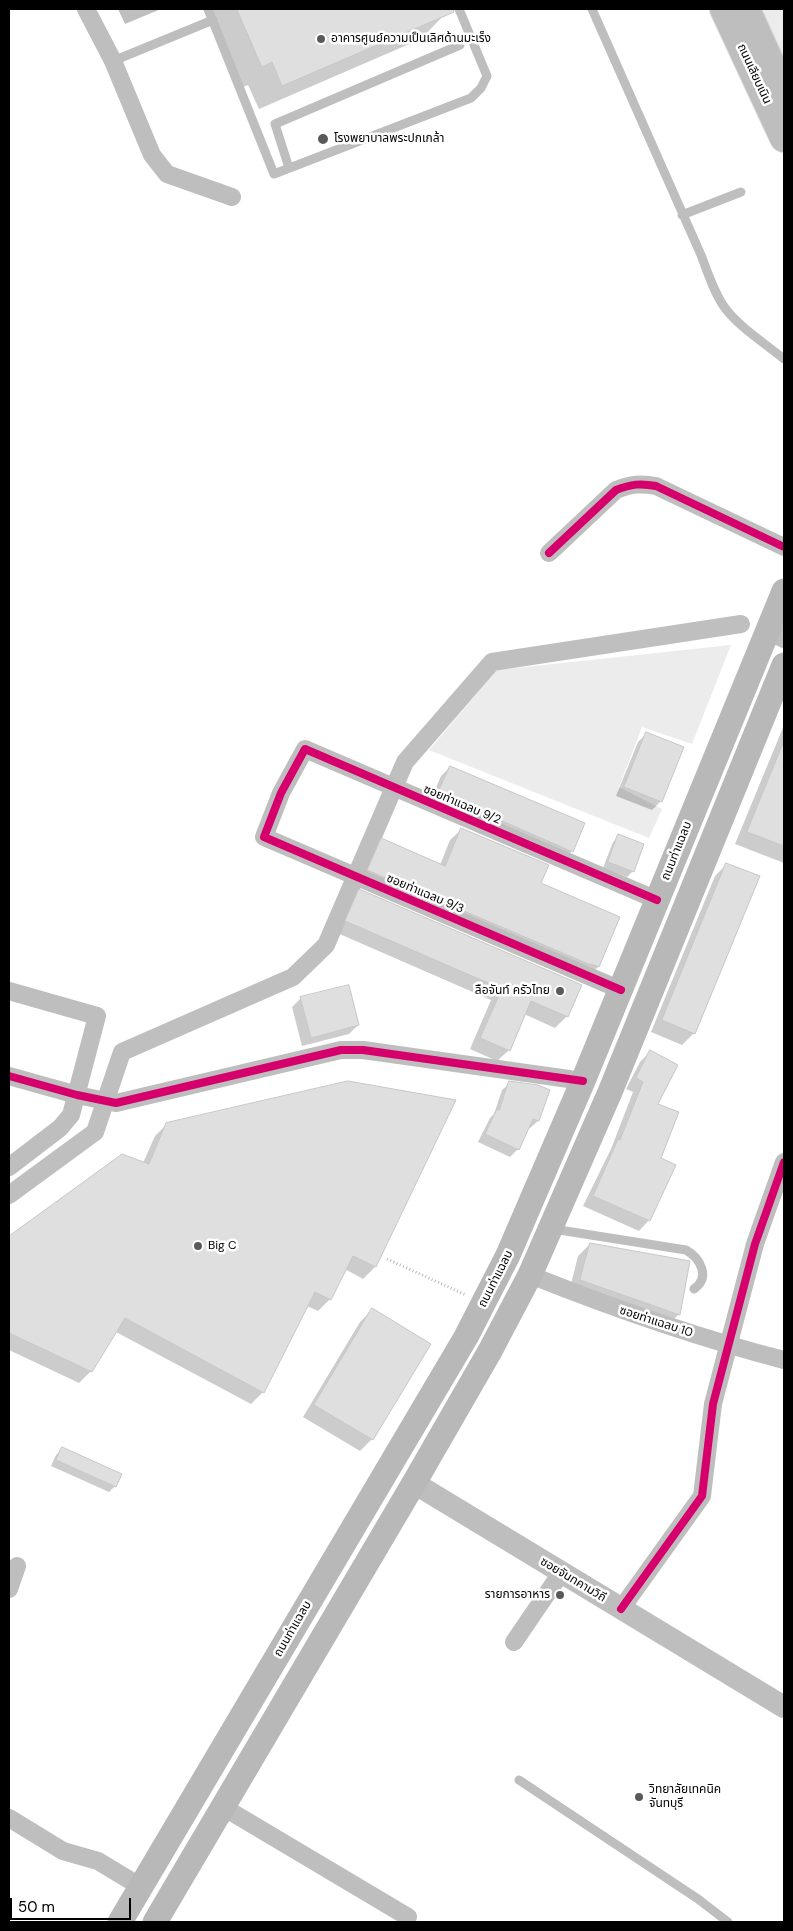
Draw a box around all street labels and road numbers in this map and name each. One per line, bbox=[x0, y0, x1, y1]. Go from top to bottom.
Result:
street label: ถนนเลียบเนิน bbox=[734, 42, 774, 106]
street label: ซอยท่าแฉลบ 9/2 bbox=[421, 782, 503, 828]
street label: ถนนท่าแฉลบ bbox=[659, 819, 695, 883]
street label: ซอยท่าแฉลบ 9/3 bbox=[384, 871, 466, 917]
street label: ถนนท่าแฉลบ bbox=[475, 1248, 517, 1310]
street label: ซอยท่าแฉลบ 10 bbox=[618, 1303, 694, 1341]
street label: ซอยจันทคามวิถี bbox=[537, 1555, 609, 1605]
street label: ถนนท่าแฉลบ bbox=[271, 1598, 315, 1660]

